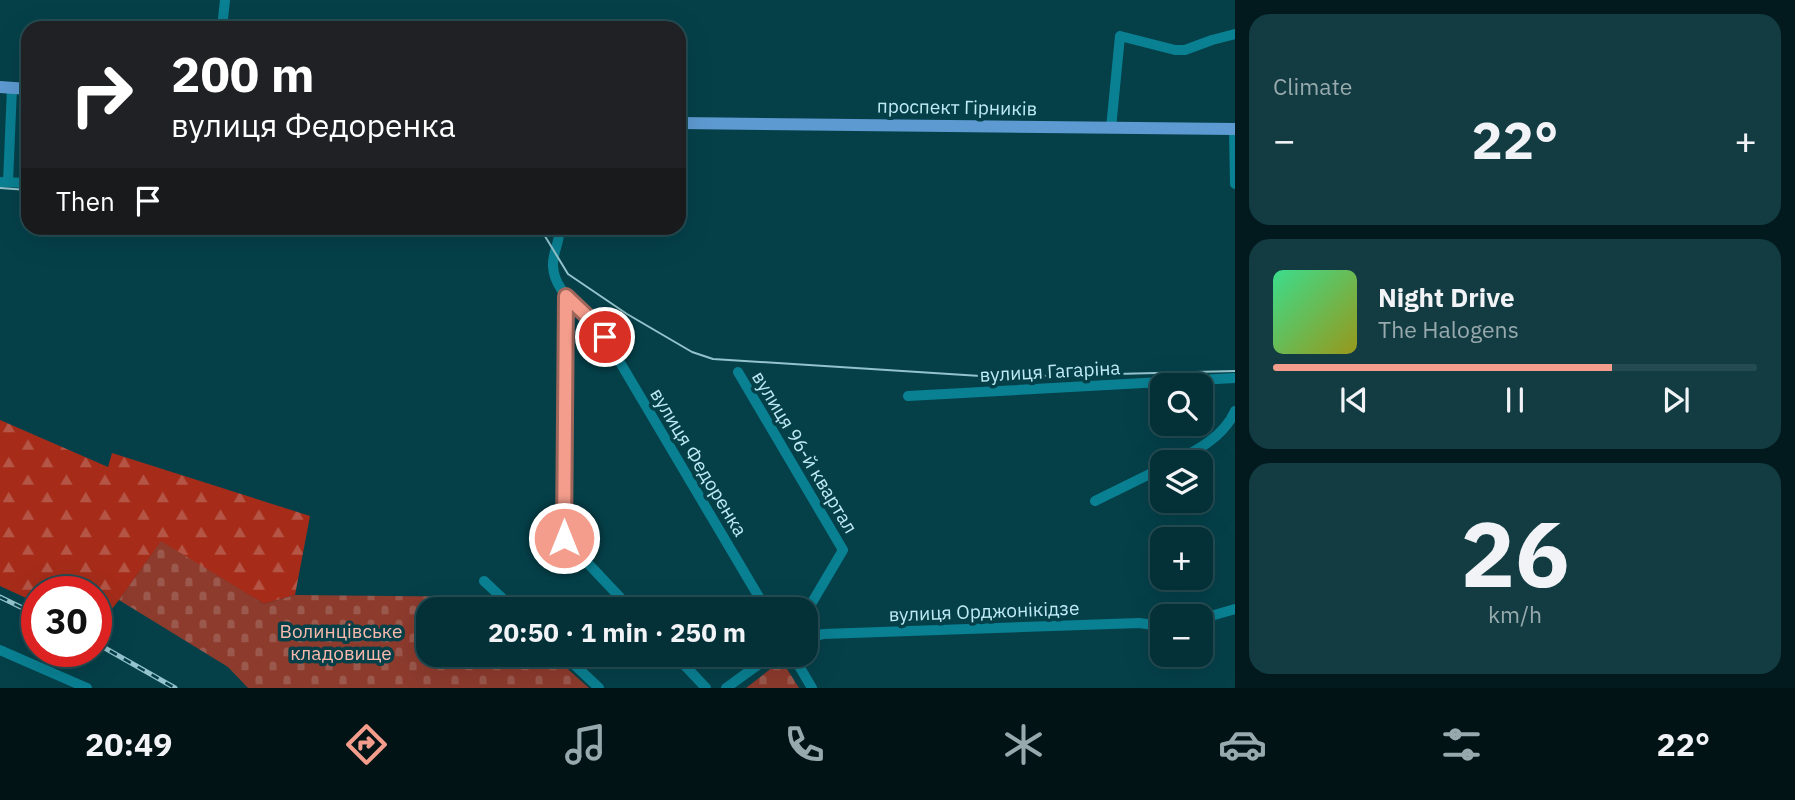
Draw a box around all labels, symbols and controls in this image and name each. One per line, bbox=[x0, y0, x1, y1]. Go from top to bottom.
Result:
text: 200 m bbox=[171, 42, 315, 105]
icon: right bbox=[56, 49, 147, 140]
text: Climate bbox=[1273, 71, 1352, 101]
street label: проспект Гірників bbox=[877, 94, 1037, 120]
text: вулиця Федоренка bbox=[171, 104, 456, 146]
text: 22° bbox=[1472, 106, 1558, 173]
text: − bbox=[1273, 115, 1296, 164]
text: + bbox=[1734, 115, 1757, 164]
icon: arrive bbox=[129, 182, 167, 220]
text: Then bbox=[56, 184, 115, 218]
text: Night Drive bbox=[1378, 280, 1515, 314]
pin bbox=[575, 307, 635, 367]
text: The Halogens bbox=[1378, 314, 1519, 344]
icon: arrive bbox=[586, 318, 624, 356]
street label: вулиця Гагаріна bbox=[979, 355, 1121, 387]
street label: вулиця 96-й квартал bbox=[747, 366, 863, 538]
map controls bbox=[1150, 373, 1213, 667]
button: search bbox=[1150, 373, 1213, 436]
icon: previous bbox=[1335, 381, 1373, 419]
icon: pause bbox=[1496, 381, 1534, 419]
icon: next bbox=[1657, 381, 1695, 419]
street label: вулиця Федоренка bbox=[645, 383, 753, 541]
button: layers bbox=[1150, 450, 1213, 513]
text: 26 bbox=[1460, 494, 1570, 612]
position arrow bbox=[527, 501, 601, 575]
button: + bbox=[1150, 527, 1213, 590]
speed limit sign: 30 bbox=[21, 576, 112, 667]
street label: вулиця Орджонікідзе bbox=[888, 596, 1080, 626]
text: km/h bbox=[1488, 599, 1542, 629]
button: − bbox=[1150, 604, 1213, 667]
text: 20:50 · 1 min · 250 m bbox=[488, 615, 746, 649]
park label: Волинцівське кладовище bbox=[280, 619, 402, 665]
icon: directions bbox=[342, 720, 391, 769]
icon: music bbox=[561, 720, 610, 769]
icon: phone bbox=[780, 720, 829, 769]
icon: climate bbox=[999, 720, 1048, 769]
icon: car bbox=[1218, 720, 1267, 769]
icon: filters bbox=[1437, 720, 1486, 769]
text: 20:49 bbox=[85, 723, 172, 765]
text: 22° bbox=[1656, 723, 1710, 765]

